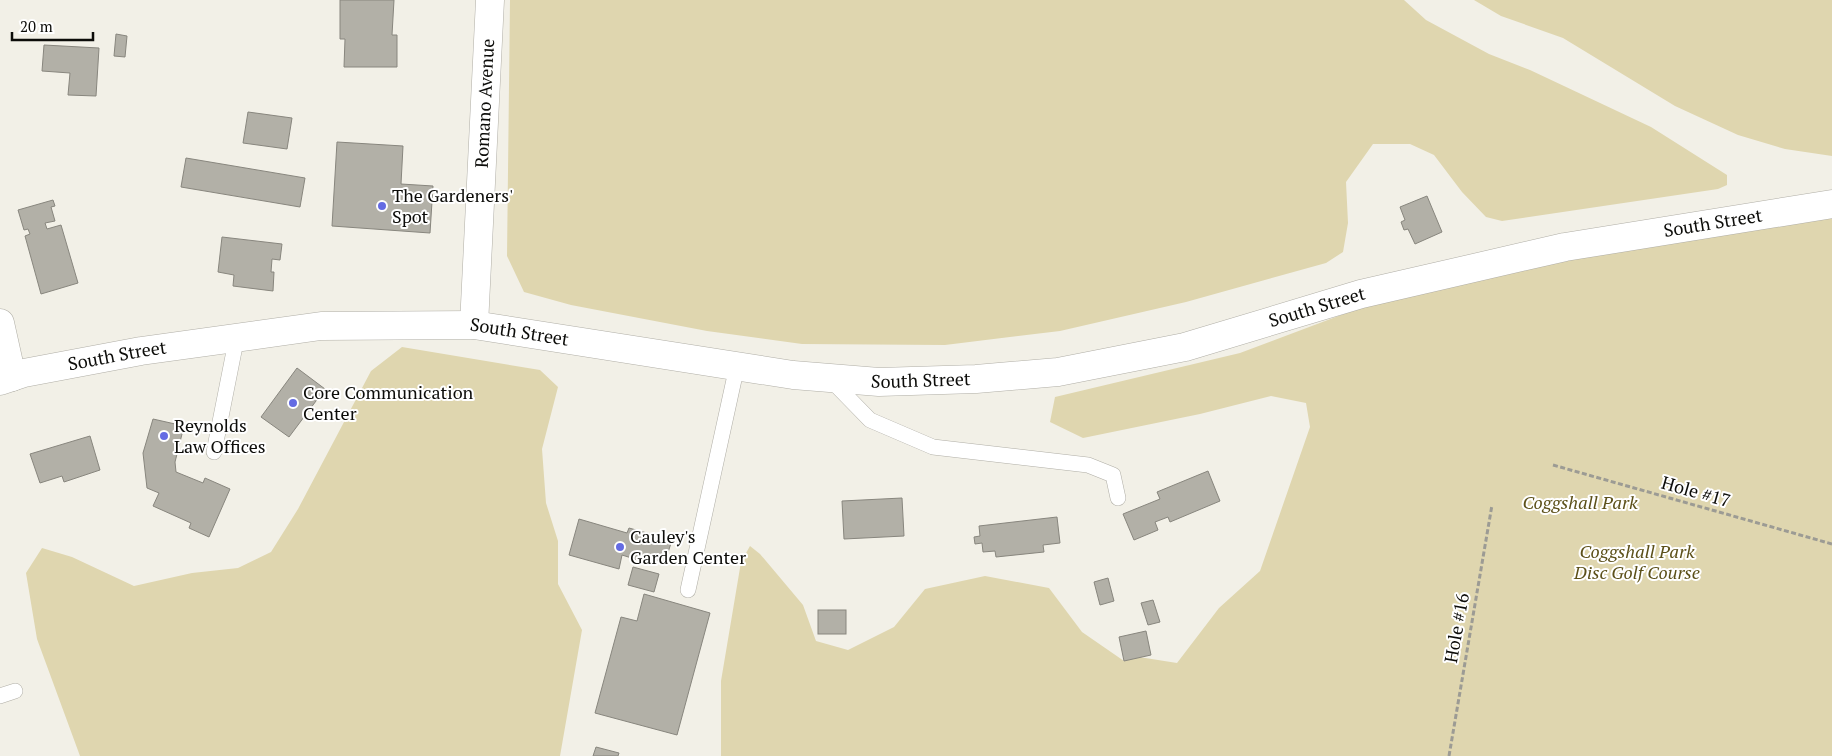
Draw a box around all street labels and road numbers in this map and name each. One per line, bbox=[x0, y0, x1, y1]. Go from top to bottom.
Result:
street label: Romano Avenue bbox=[469, 38, 499, 168]
street label: South Street bbox=[1662, 202, 1764, 242]
street label: South Street bbox=[1266, 280, 1368, 332]
street label: South Street bbox=[468, 312, 571, 351]
street label: South Street bbox=[66, 335, 168, 376]
street label: South Street bbox=[870, 366, 971, 393]
street label: Hole #17 bbox=[1659, 470, 1734, 512]
street label: Hole #16 bbox=[1438, 591, 1474, 665]

